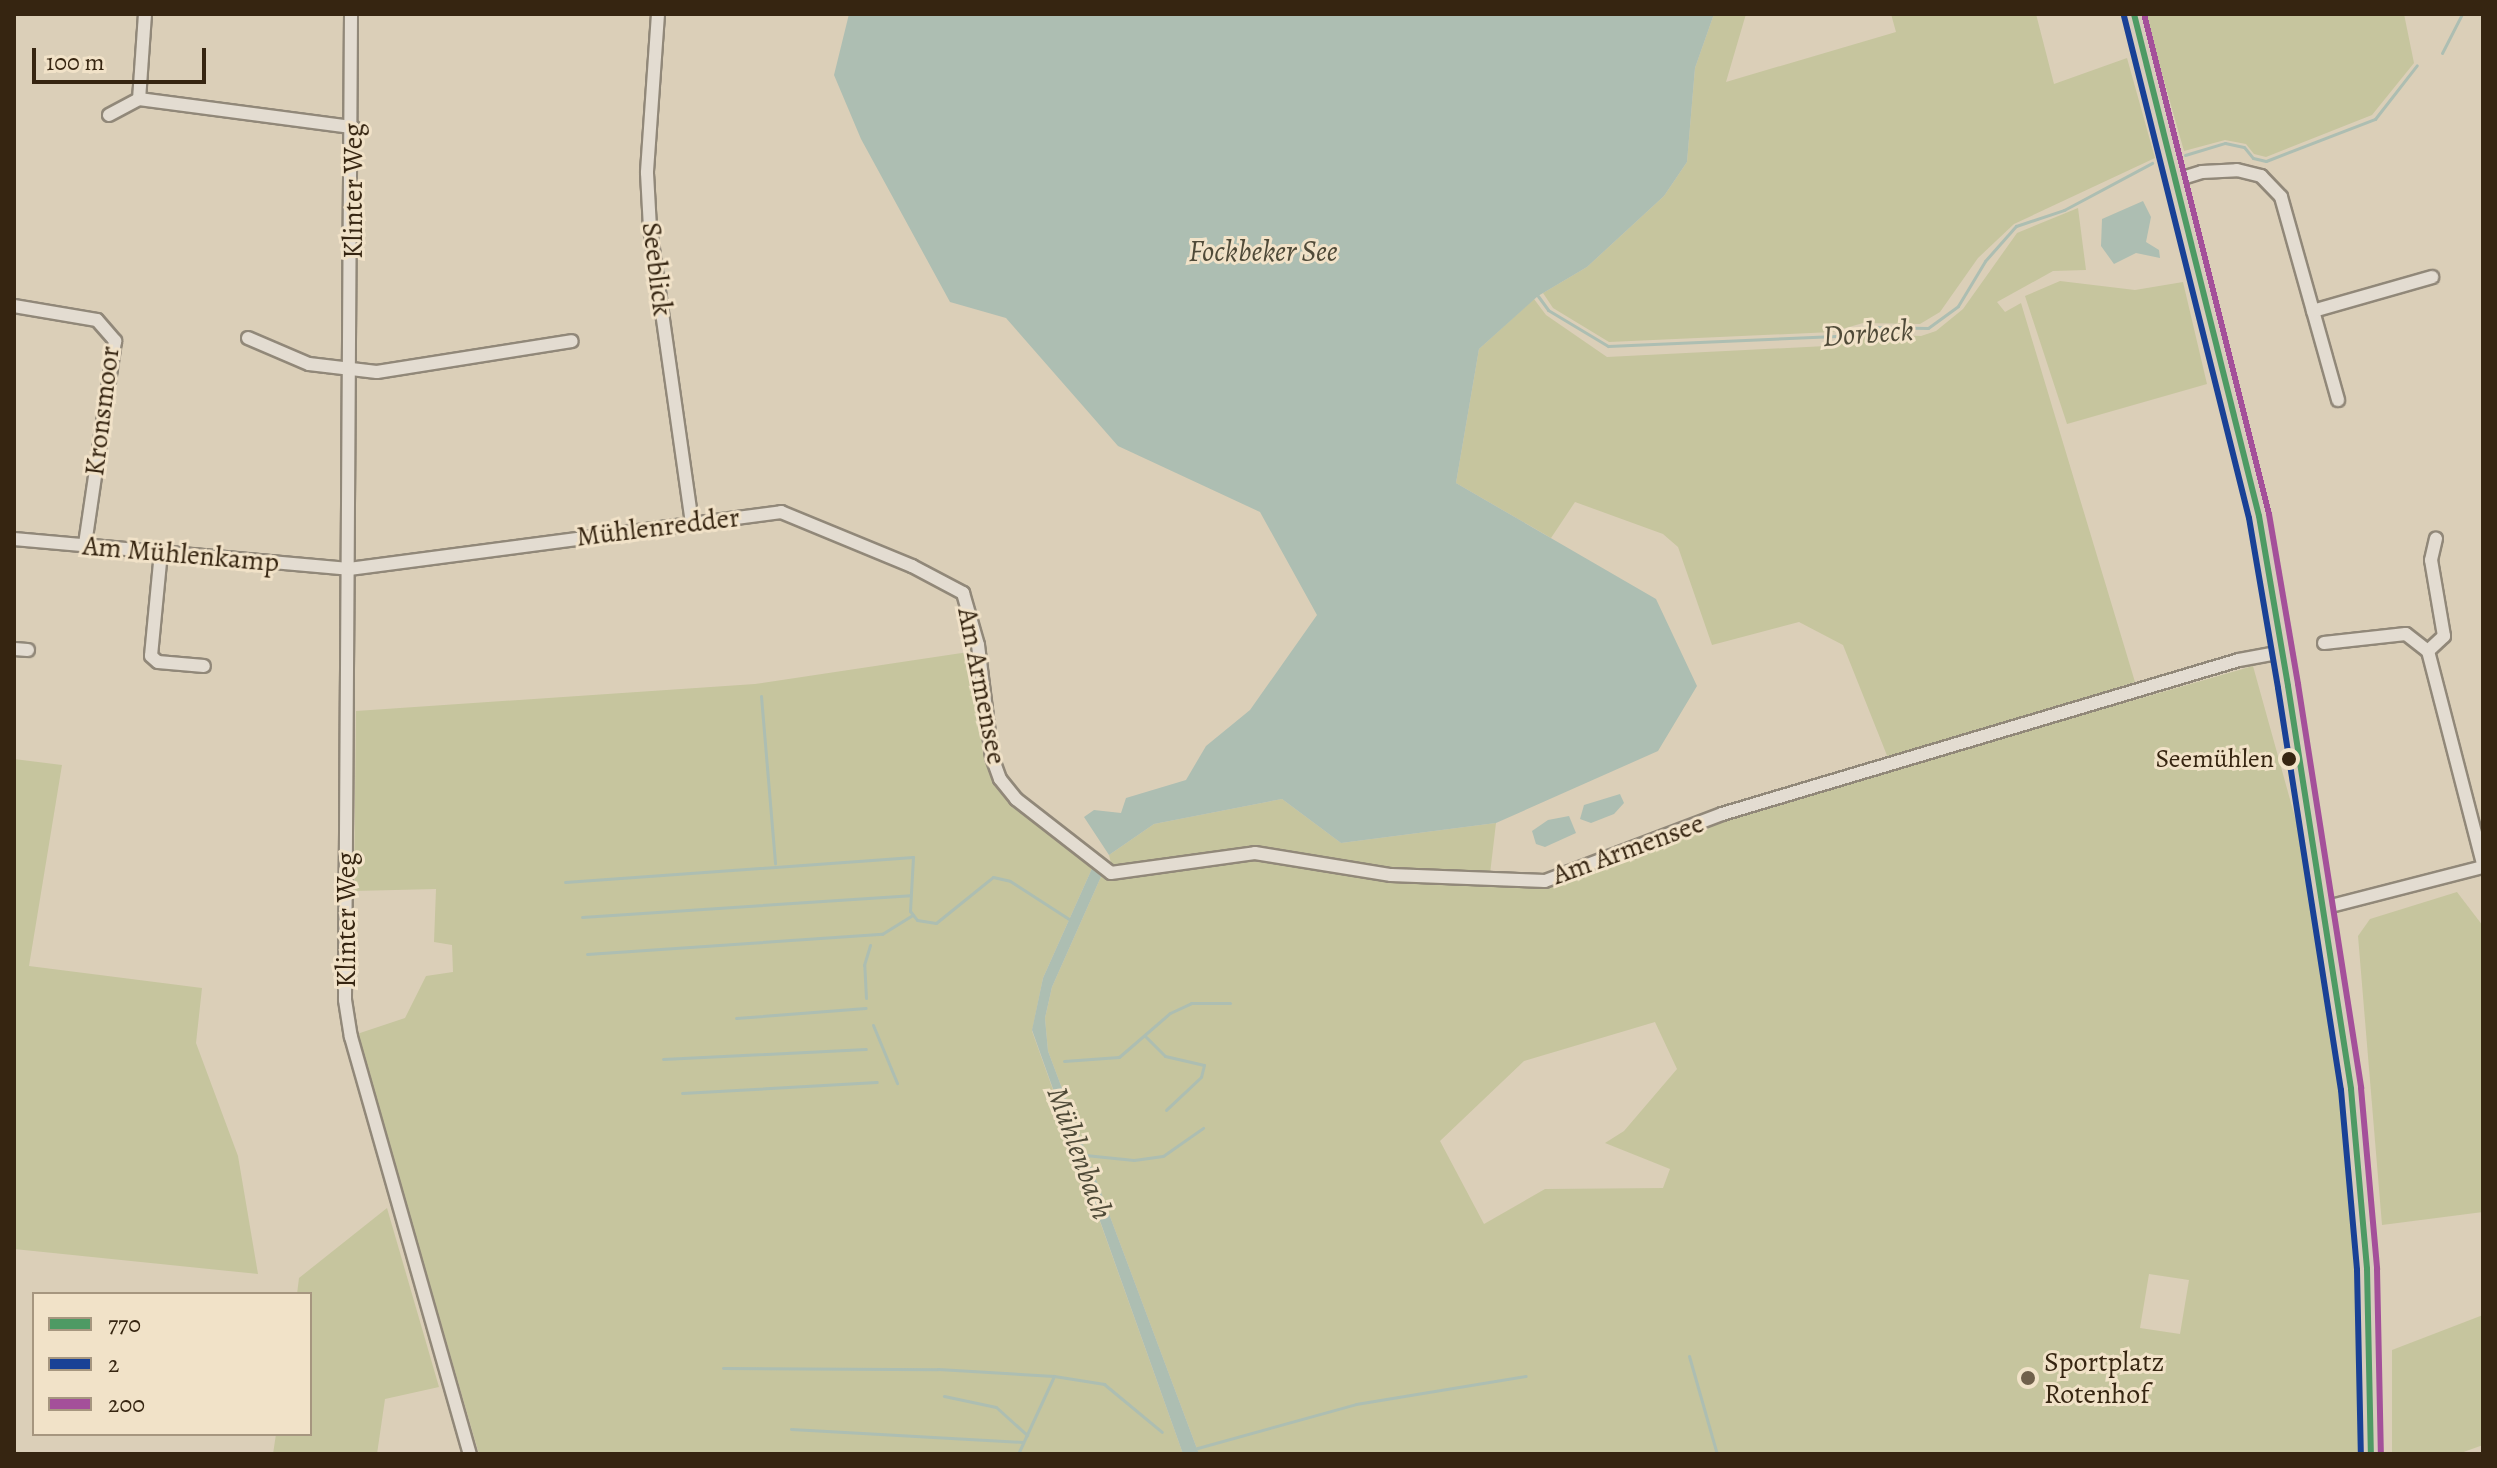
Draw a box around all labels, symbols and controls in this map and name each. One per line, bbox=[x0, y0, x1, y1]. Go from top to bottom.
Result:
scale bar bbox=[36, 32, 210, 82]
text: 100 m bbox=[46, 46, 105, 78]
street label: Klinter Weg bbox=[336, 123, 370, 259]
street label: Seeblick bbox=[635, 220, 679, 318]
water label: Fockbeker See bbox=[1189, 233, 1337, 269]
water label: Dorbeck bbox=[1821, 312, 1915, 354]
street label: Kronsmoor bbox=[77, 344, 127, 478]
street label: Mühlenredder bbox=[574, 500, 742, 554]
street label: Am Mühlenkamp bbox=[81, 529, 281, 579]
street label: Am Armensee bbox=[950, 605, 1014, 767]
place label: Seemühlen bbox=[2156, 743, 2274, 775]
marker: Seemühlen bbox=[2281, 751, 2297, 767]
street label: Am Armensee bbox=[1548, 806, 1708, 892]
street label: Klinter Weg bbox=[329, 852, 363, 988]
water label: Mühlenbach bbox=[1039, 1082, 1121, 1224]
legend bbox=[32, 1292, 312, 1436]
text: 770 bbox=[108, 1308, 141, 1340]
place label: Sportplatz Rotenhof bbox=[2044, 1345, 2164, 1411]
text: 2 bbox=[108, 1348, 119, 1380]
marker: Sportplatz Rotenhof bbox=[2019, 1369, 2037, 1387]
text: 200 bbox=[108, 1388, 145, 1420]

